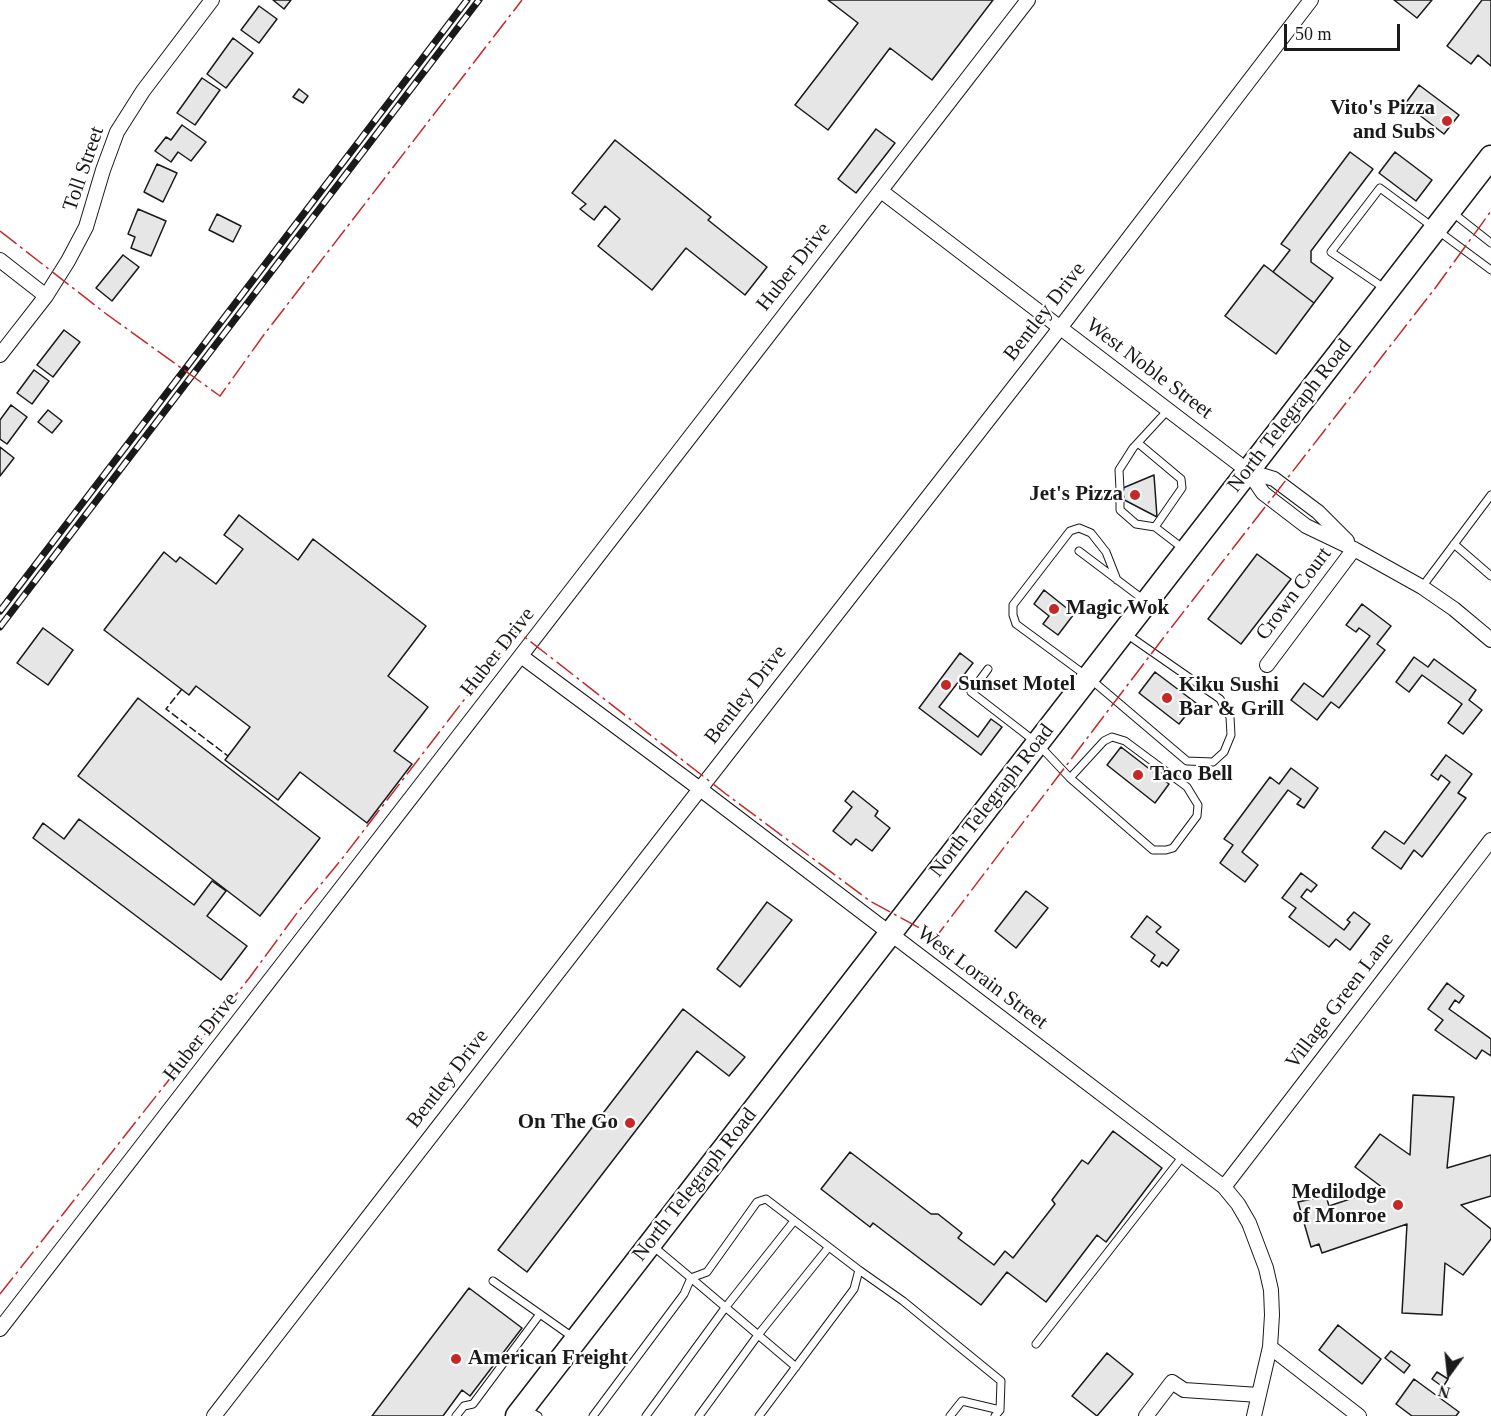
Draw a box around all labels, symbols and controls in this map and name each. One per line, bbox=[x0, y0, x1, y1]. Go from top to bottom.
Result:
scale bar bbox=[1287, 12, 1402, 50]
text: 50 m bbox=[1295, 24, 1332, 44]
place label: Vito's Pizza and Subs bbox=[1330, 96, 1435, 146]
marker: Vito's Pizza and Subs bbox=[1440, 114, 1454, 128]
street label: Toll Street bbox=[58, 123, 110, 215]
street label: Huber Drive bbox=[752, 218, 836, 316]
street label: Bentley Drive bbox=[999, 258, 1091, 366]
street label: West Noble Street bbox=[1081, 313, 1217, 425]
street label: North Telegraph Road bbox=[1222, 334, 1358, 498]
place label: Jet's Pizza bbox=[1029, 482, 1123, 508]
marker: Jet's Pizza bbox=[1128, 488, 1142, 502]
street label: Crown Court bbox=[1251, 542, 1337, 646]
place label: Magic Wok bbox=[1066, 596, 1169, 622]
marker: Magic Wok bbox=[1047, 602, 1061, 616]
street label: Huber Drive bbox=[456, 603, 540, 701]
street label: Bentley Drive bbox=[700, 641, 792, 749]
place label: Sunset Motel bbox=[958, 672, 1075, 698]
place label: Kiku Sushi Bar & Grill bbox=[1179, 673, 1284, 723]
marker: Sunset Motel bbox=[939, 678, 953, 692]
marker: Kiku Sushi Bar & Grill bbox=[1160, 691, 1174, 705]
street label: North Telegraph Road bbox=[924, 719, 1060, 883]
place label: Taco Bell bbox=[1150, 762, 1233, 788]
marker: Taco Bell bbox=[1131, 768, 1145, 782]
street label: West Lorain Street bbox=[912, 921, 1052, 1035]
street label: Village Green Lane bbox=[1280, 928, 1400, 1074]
street label: Huber Drive bbox=[159, 988, 243, 1086]
street label: Bentley Drive bbox=[402, 1025, 494, 1133]
street label: North Telegraph Road bbox=[627, 1103, 763, 1267]
place label: On The Go bbox=[518, 1110, 618, 1136]
marker: On The Go bbox=[623, 1116, 637, 1130]
place label: Medilodge of Monroe bbox=[1292, 1180, 1386, 1230]
marker: Medilodge of Monroe bbox=[1391, 1198, 1405, 1212]
north arrow bbox=[1419, 1344, 1479, 1404]
place label: American Freight bbox=[468, 1346, 628, 1372]
marker: American Freight bbox=[449, 1352, 463, 1366]
text: N bbox=[1436, 1382, 1452, 1402]

